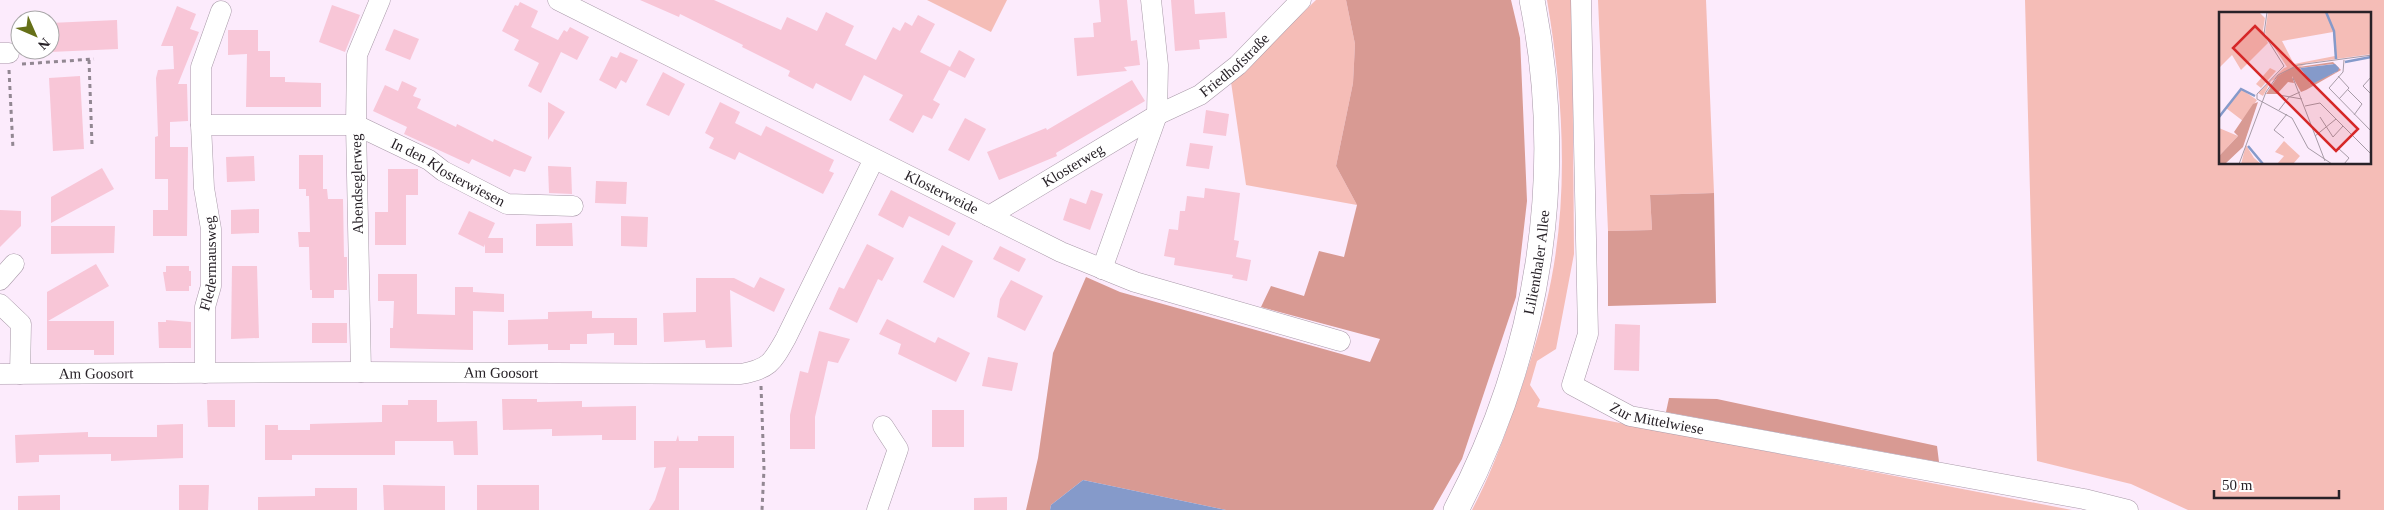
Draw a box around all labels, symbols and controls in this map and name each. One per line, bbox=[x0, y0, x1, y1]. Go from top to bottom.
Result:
north arrow bbox=[10, 10, 60, 60]
inset map bbox=[2219, 12, 2372, 165]
street label: Friedhofstraße bbox=[1196, 30, 1272, 100]
text: N bbox=[35, 35, 53, 53]
street label: Abendseglerweg bbox=[348, 133, 366, 235]
street label: In den Klosterwiesen bbox=[388, 135, 508, 210]
street label: Klosterweg bbox=[1039, 141, 1107, 190]
street label: Klosterweide bbox=[902, 167, 981, 217]
street label: Lilienthaler Allee bbox=[1521, 209, 1552, 316]
street label: Fledermausweg bbox=[196, 215, 219, 313]
street label: Am Goosort bbox=[59, 365, 134, 382]
street label: Am Goosort bbox=[464, 365, 539, 381]
street label: Zur Mittelwiese bbox=[1607, 399, 1705, 437]
scale bar bbox=[2214, 468, 2339, 500]
text: 50 m bbox=[2222, 477, 2253, 493]

